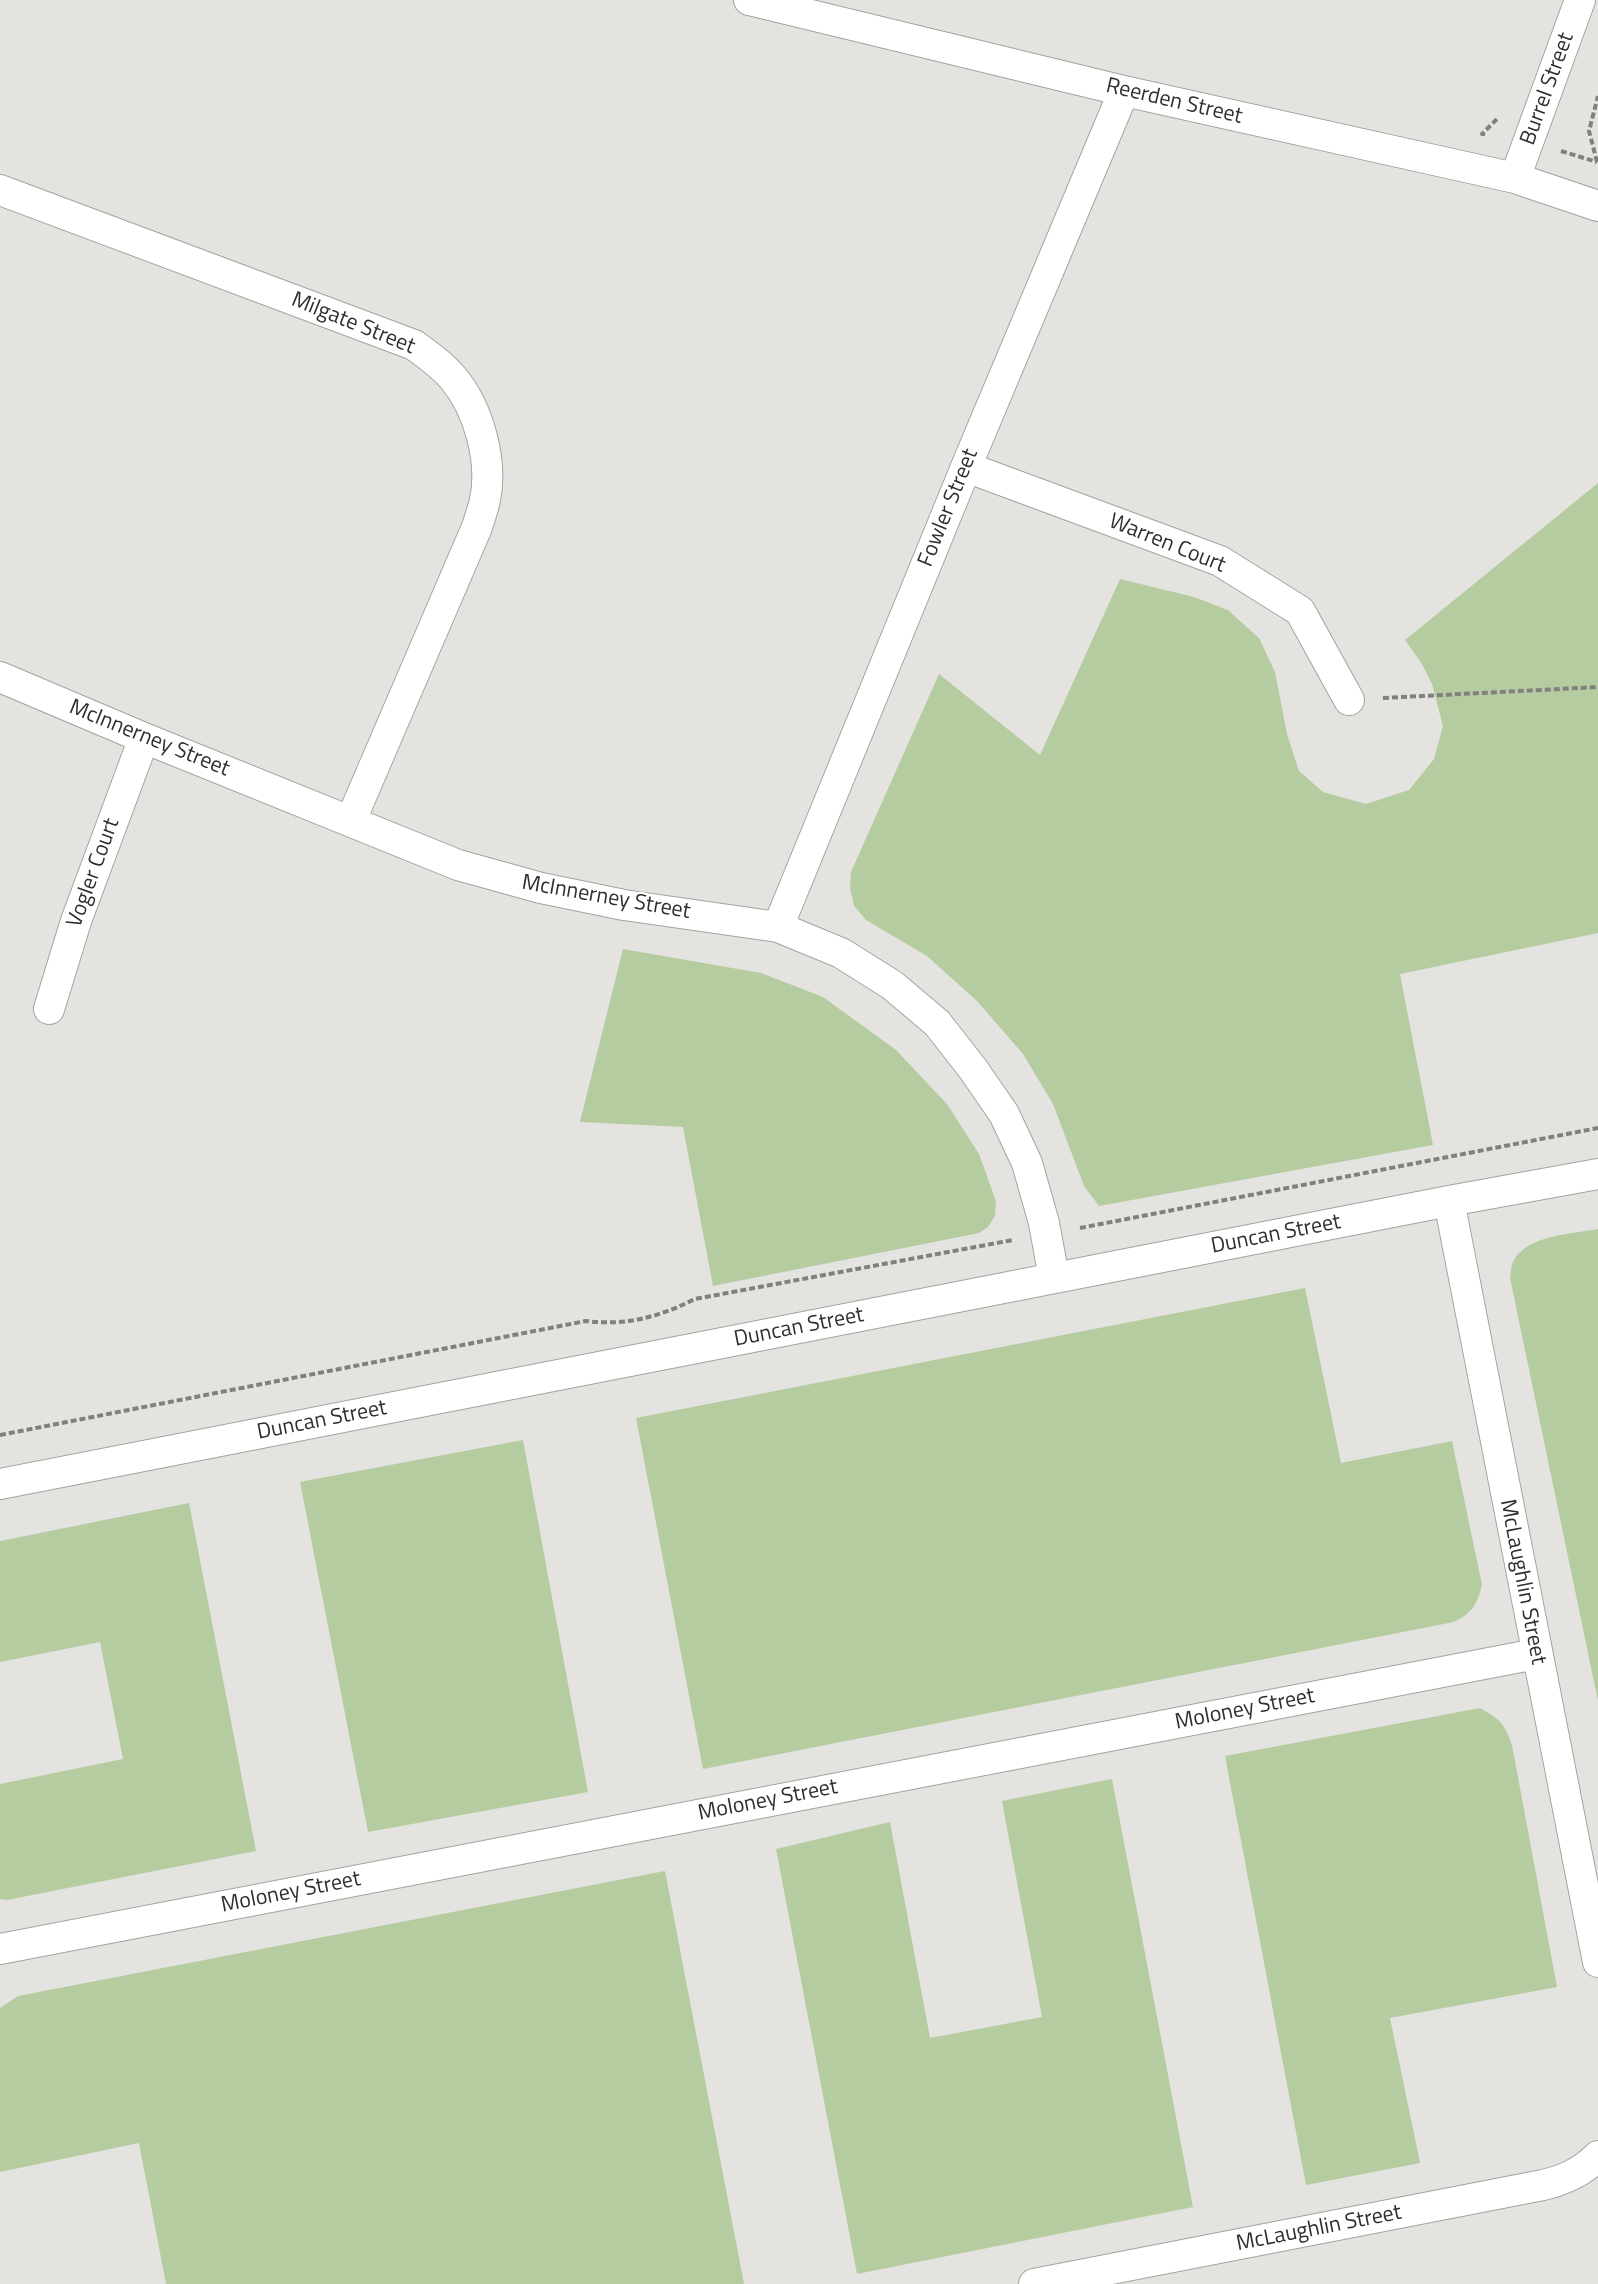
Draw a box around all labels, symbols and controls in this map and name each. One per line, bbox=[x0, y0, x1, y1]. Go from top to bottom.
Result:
street label: Burrel Street bbox=[1515, 29, 1581, 149]
street label: Reerden Street bbox=[1103, 74, 1245, 130]
street label: Milgate Street bbox=[287, 287, 419, 361]
street label: Fowler Street bbox=[913, 445, 985, 571]
street label: Warren Court bbox=[1105, 509, 1229, 579]
street label: McInnerney Street bbox=[65, 695, 233, 783]
street label: Vogler Court bbox=[62, 815, 126, 931]
street label: McInnerney Street bbox=[520, 870, 692, 926]
street label: Duncan Street bbox=[1209, 1209, 1343, 1261]
street label: Duncan Street bbox=[732, 1302, 866, 1354]
street label: Duncan Street bbox=[255, 1395, 389, 1447]
street label: McLaughlin Street bbox=[1493, 1497, 1551, 1667]
street label: Moloney Street bbox=[1173, 1684, 1317, 1736]
street label: Moloney Street bbox=[696, 1775, 840, 1827]
street label: Moloney Street bbox=[219, 1867, 363, 1919]
street label: McLaughlin Street bbox=[1234, 2200, 1404, 2258]

